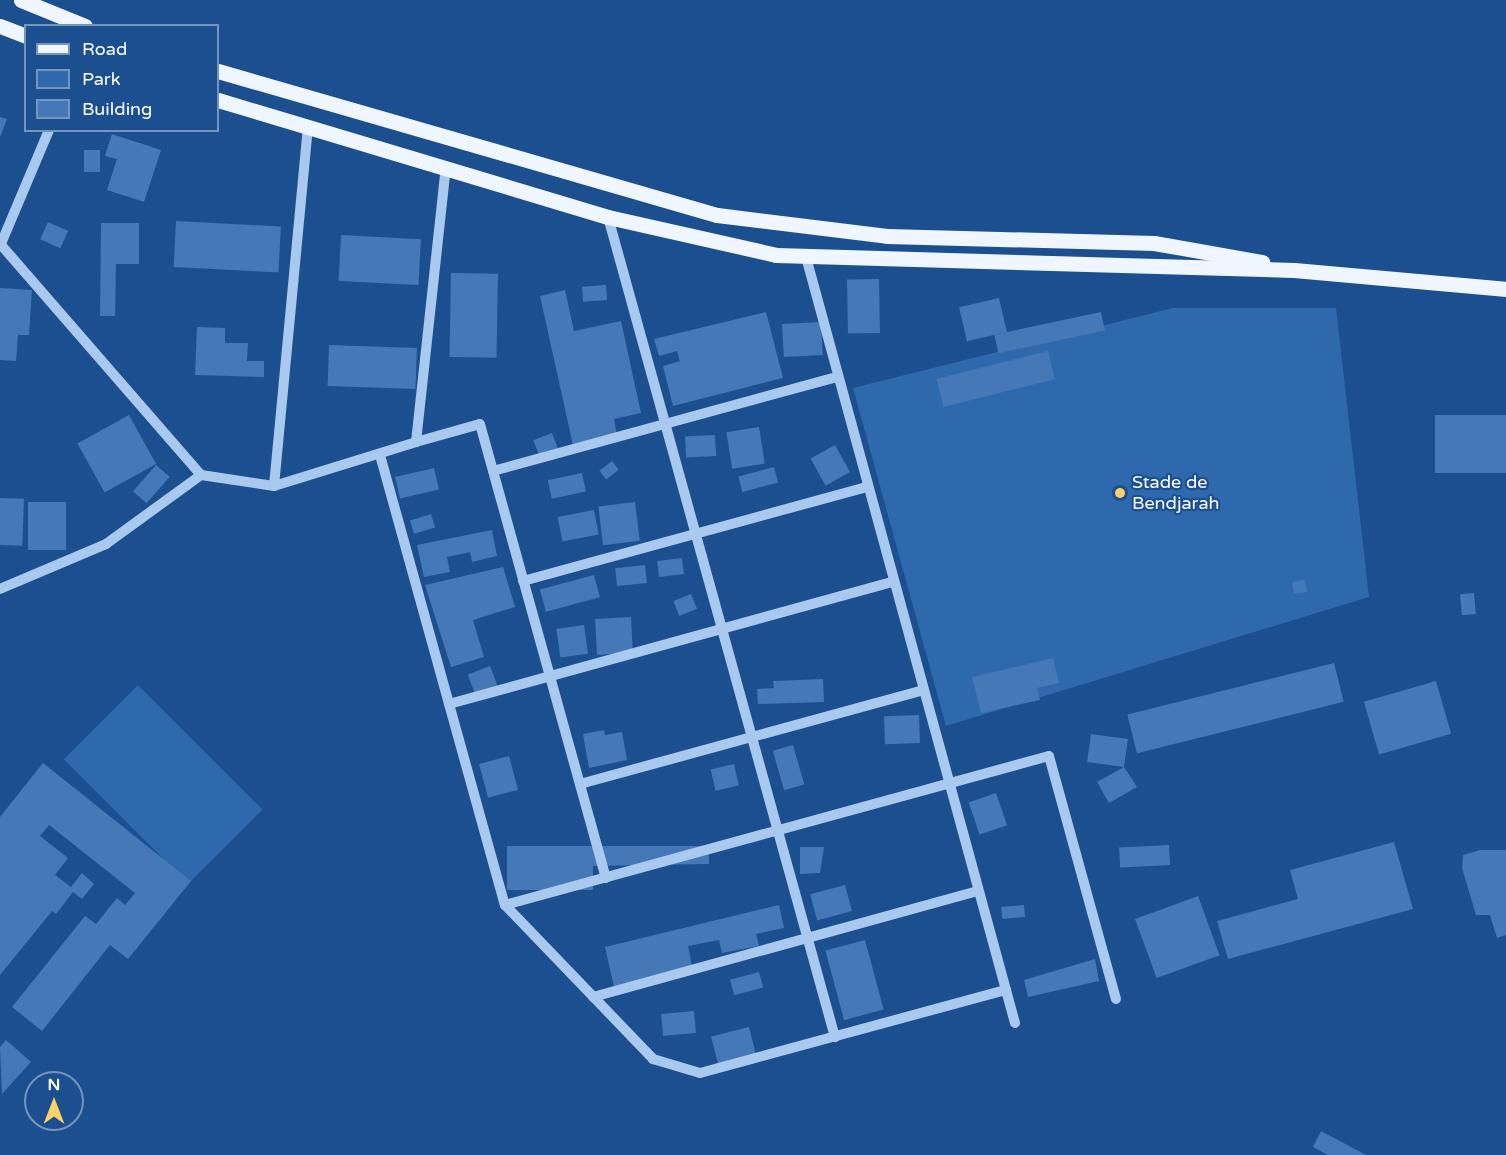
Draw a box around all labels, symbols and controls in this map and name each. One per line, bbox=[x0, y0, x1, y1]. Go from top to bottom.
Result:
legend bbox=[24, 24, 219, 132]
text: Road bbox=[82, 38, 127, 60]
text: Park bbox=[82, 68, 120, 90]
text: Building bbox=[82, 98, 152, 120]
place label: Stade de Bendjarah bbox=[1132, 472, 1220, 514]
marker: Stade de Bendjarah bbox=[1113, 486, 1127, 500]
north arrow bbox=[24, 1071, 84, 1131]
text: N bbox=[48, 1075, 60, 1095]

